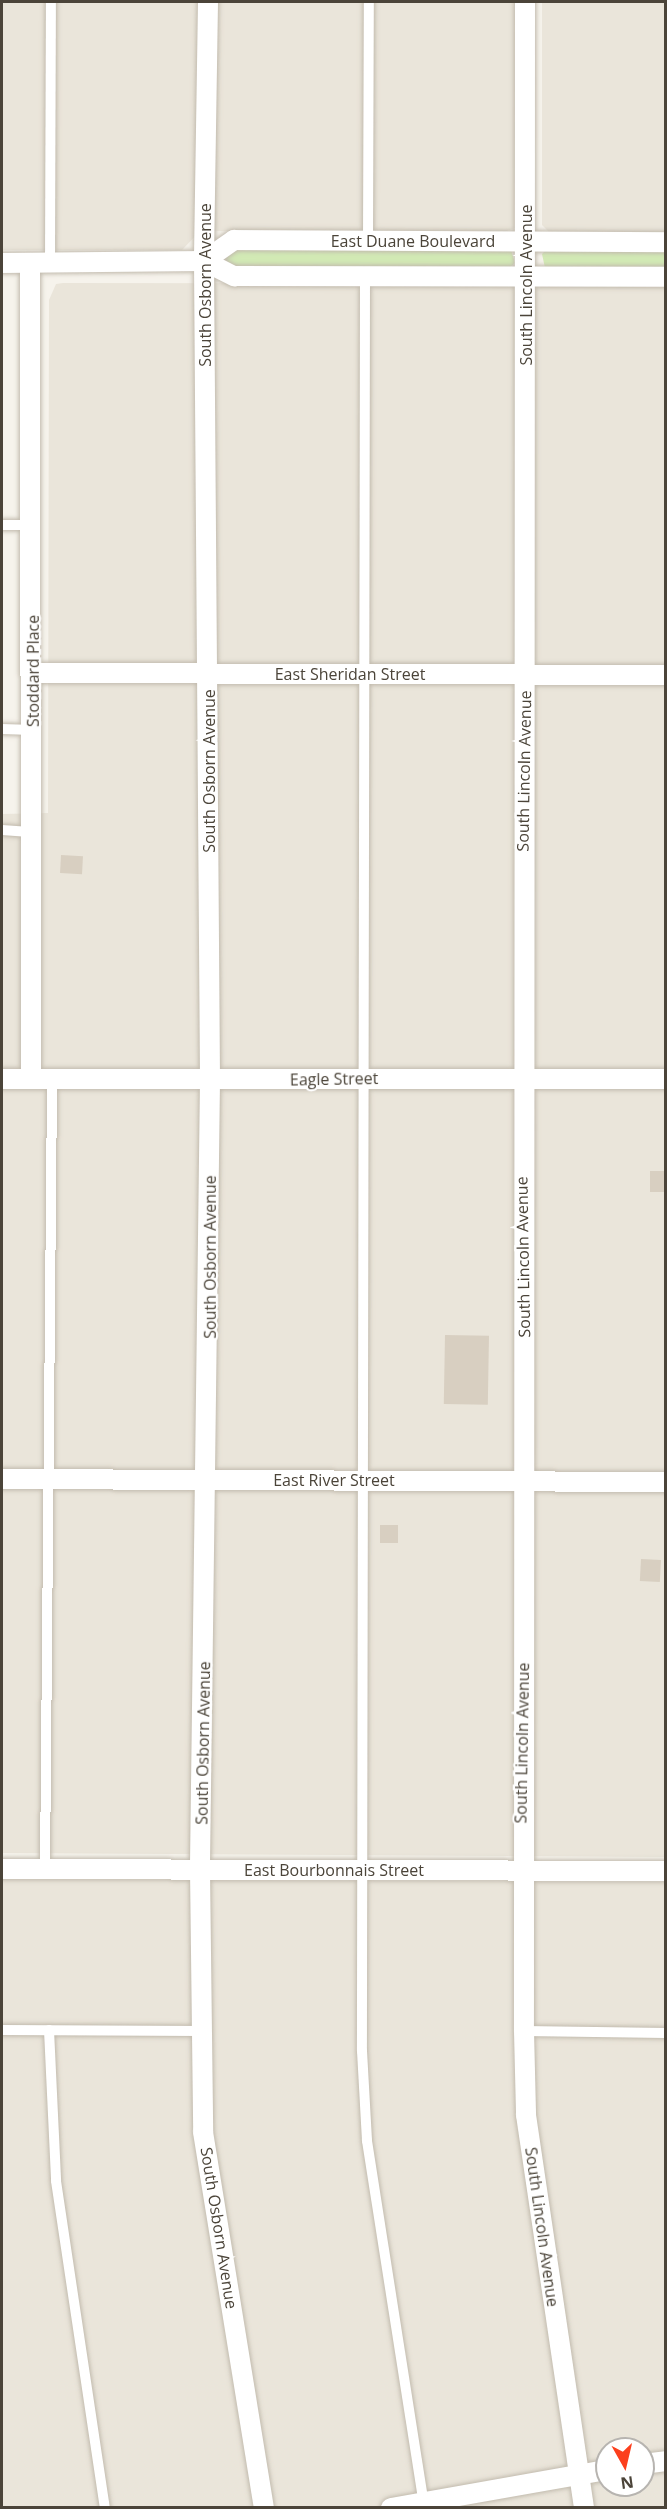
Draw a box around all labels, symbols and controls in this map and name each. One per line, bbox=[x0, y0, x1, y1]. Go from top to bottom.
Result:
street label: South Osborn Avenue bbox=[195, 203, 215, 367]
street label: South Lincoln Avenue bbox=[516, 204, 536, 366]
street label: East Duane Boulevard bbox=[331, 231, 495, 251]
street label: Stoddard Place bbox=[23, 615, 43, 727]
street label: East Sheridan Street bbox=[275, 664, 425, 684]
street label: South Osborn Avenue bbox=[199, 689, 219, 853]
street label: South Lincoln Avenue bbox=[513, 690, 535, 852]
street label: Eagle Street bbox=[290, 1069, 378, 1089]
street label: South Osborn Avenue bbox=[200, 1175, 220, 1339]
street label: South Lincoln Avenue bbox=[512, 1176, 534, 1338]
street label: East River Street bbox=[273, 1470, 395, 1490]
street label: South Osborn Avenue bbox=[192, 1661, 214, 1825]
street label: South Lincoln Avenue bbox=[511, 1662, 533, 1824]
street label: East Bourbonnais Street bbox=[244, 1860, 424, 1880]
street label: South Osborn Avenue bbox=[197, 2146, 241, 2310]
street label: South Lincoln Avenue bbox=[521, 2146, 563, 2308]
north arrow bbox=[595, 2437, 655, 2497]
text: N bbox=[619, 2471, 635, 2495]

